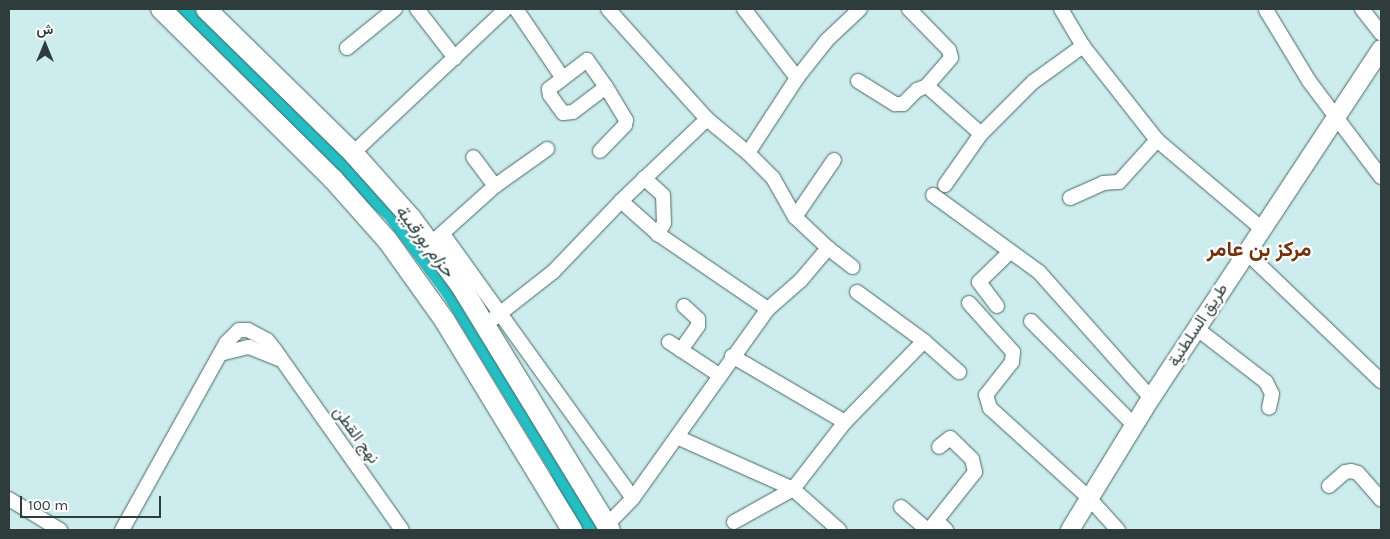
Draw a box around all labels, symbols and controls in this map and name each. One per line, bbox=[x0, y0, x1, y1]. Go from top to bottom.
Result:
north arrow bbox=[20, 20, 70, 70]
text: ش bbox=[37, 21, 53, 38]
water label: حزام بورقيبة bbox=[391, 201, 459, 281]
district label: مركز بن عامر bbox=[1207, 236, 1311, 262]
street label: طريق السلطنية bbox=[1164, 280, 1232, 370]
street label: نهج القطن bbox=[329, 403, 383, 467]
scale bar bbox=[22, 486, 164, 518]
text: 100 m bbox=[28, 496, 68, 514]

